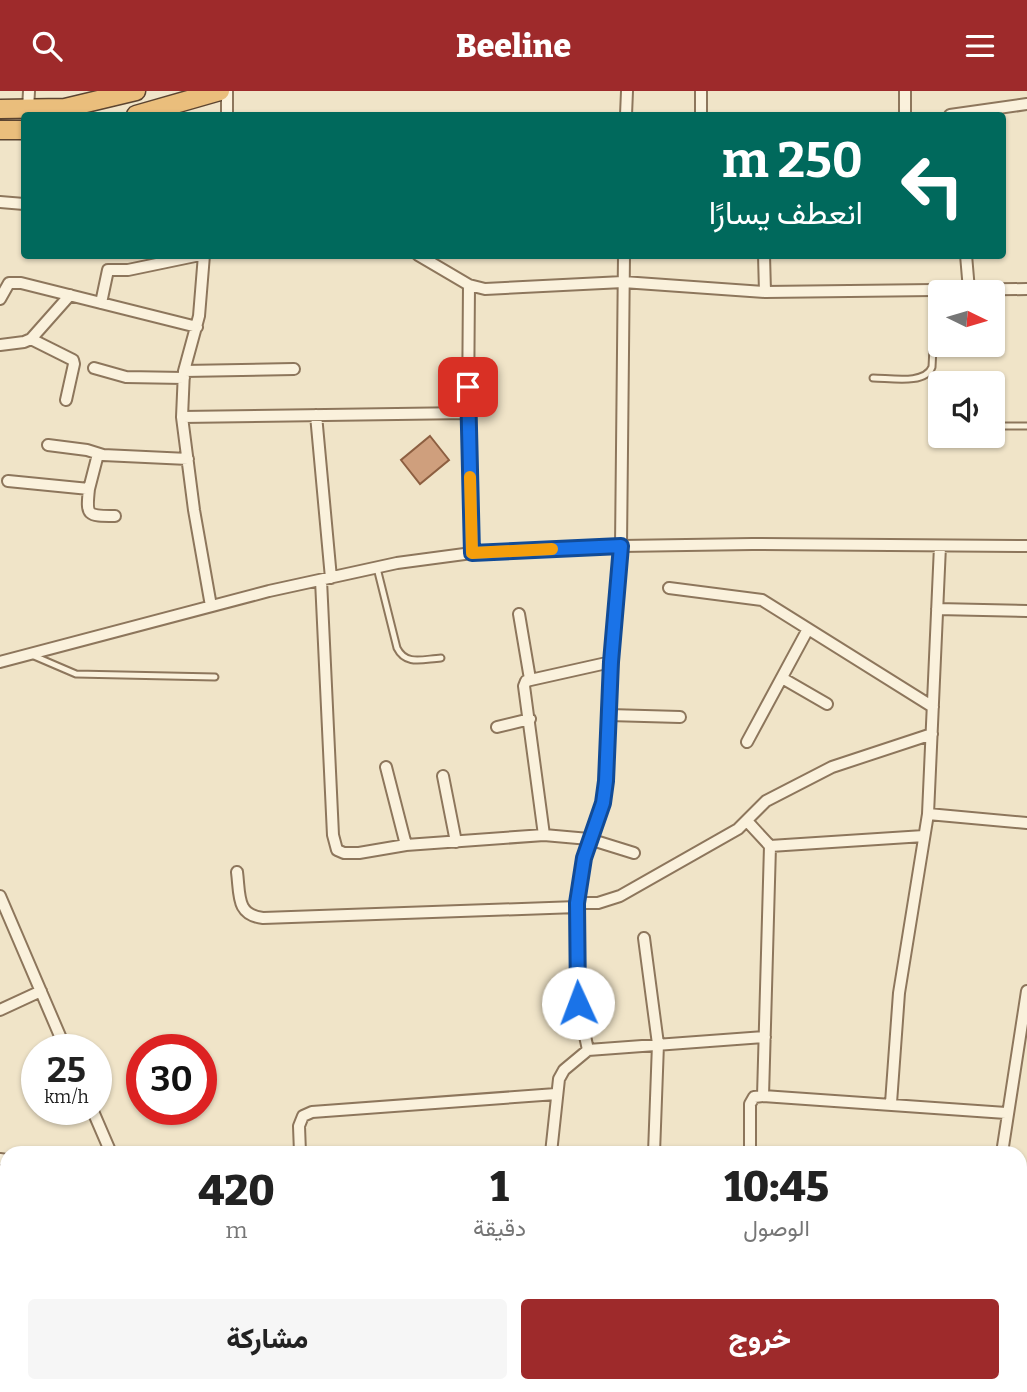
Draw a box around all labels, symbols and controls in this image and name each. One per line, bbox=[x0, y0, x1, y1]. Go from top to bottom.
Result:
icon: search bbox=[28, 27, 66, 65]
text: Beeline bbox=[456, 27, 571, 65]
icon: menu bbox=[961, 27, 999, 65]
text: 250 m bbox=[722, 131, 863, 190]
icon: left bbox=[887, 140, 978, 231]
text: انعطف يسارًا bbox=[709, 194, 863, 232]
north arrow bbox=[928, 280, 1004, 357]
map controls bbox=[928, 280, 1005, 448]
pin bbox=[438, 357, 498, 417]
icon: arrive bbox=[449, 368, 487, 406]
button: sound bbox=[928, 371, 1005, 448]
position arrow bbox=[541, 966, 615, 1040]
speed limit sign: 30 bbox=[126, 1034, 217, 1125]
text: 25 bbox=[47, 1049, 86, 1091]
text: km/h bbox=[44, 1086, 89, 1108]
text: 1 bbox=[490, 1162, 509, 1212]
text: 10:45 bbox=[724, 1162, 829, 1212]
text: 420 bbox=[198, 1166, 275, 1216]
text: دقيقة bbox=[473, 1214, 526, 1242]
text: الوصول bbox=[743, 1214, 810, 1242]
text: m bbox=[225, 1216, 247, 1244]
button: مشاركة bbox=[28, 1299, 507, 1379]
button: خروج bbox=[521, 1299, 999, 1379]

